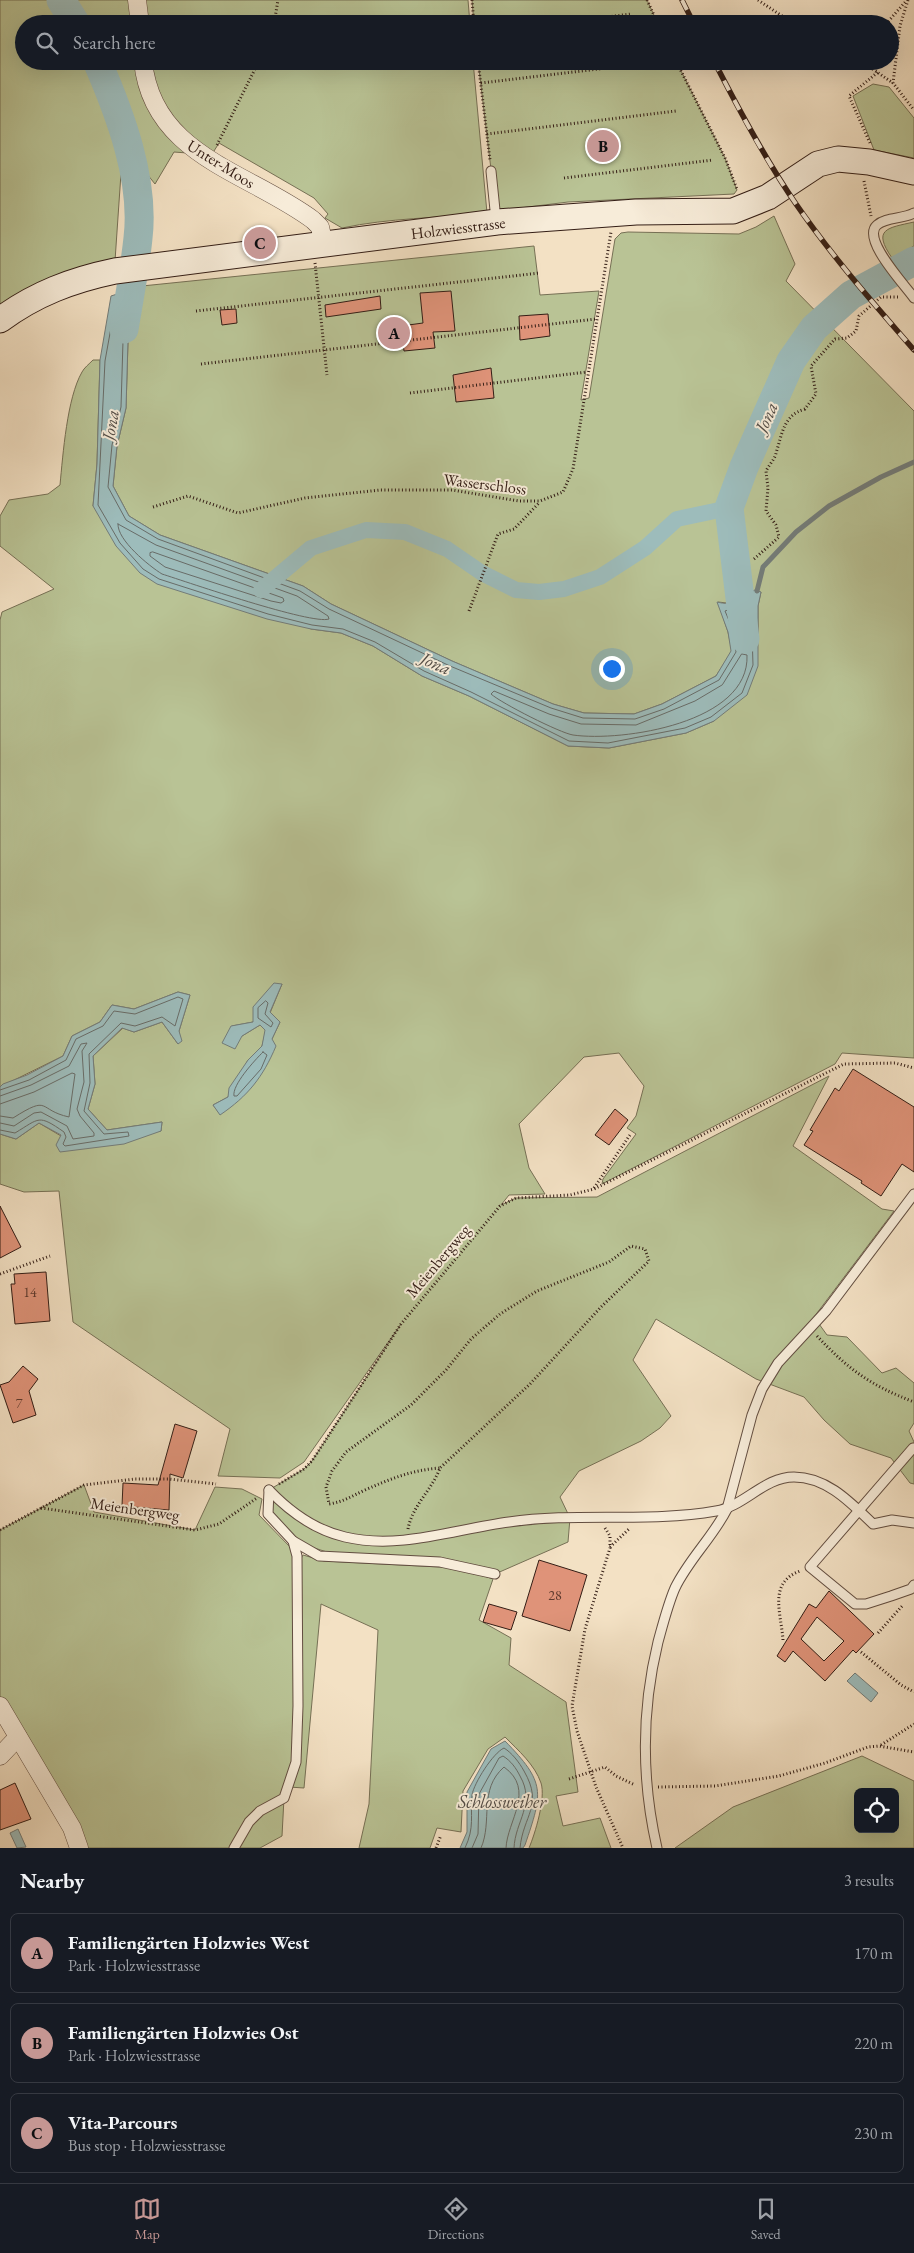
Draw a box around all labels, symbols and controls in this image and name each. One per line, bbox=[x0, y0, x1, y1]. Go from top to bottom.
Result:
search box bbox=[15, 15, 899, 70]
icon: search bbox=[33, 29, 61, 57]
text: Search here bbox=[73, 30, 155, 55]
pin: B bbox=[587, 127, 619, 165]
street label: Unter-Moos bbox=[183, 135, 259, 193]
street label: Holzwiesstrasse bbox=[409, 212, 507, 244]
pin: C bbox=[244, 224, 276, 262]
pin: A bbox=[378, 314, 410, 352]
water label: Jona bbox=[748, 398, 783, 439]
water label: Jona bbox=[96, 408, 124, 446]
street label: Wasserschloss bbox=[442, 468, 528, 500]
water label: Jona bbox=[414, 645, 455, 680]
your location bbox=[599, 656, 625, 682]
street label: Meienbergweg bbox=[401, 1219, 475, 1302]
house number: 14 bbox=[23, 1283, 37, 1301]
house number: 7 bbox=[16, 1394, 23, 1412]
street label: Meienbergweg bbox=[89, 1492, 182, 1526]
house number: 28 bbox=[548, 1586, 562, 1604]
map controls bbox=[854, 1788, 899, 1833]
button: locate bbox=[854, 1788, 899, 1833]
water label: Schlossweiher bbox=[457, 1790, 547, 1813]
text: Nearby bbox=[20, 1867, 84, 1894]
text: 3 results bbox=[844, 1870, 894, 1891]
text: Familiengärten Holzwies West bbox=[68, 1930, 309, 1955]
text: A bbox=[31, 1943, 43, 1964]
text: 170 m bbox=[854, 1943, 893, 1964]
text: Park · Holzwiesstrasse bbox=[68, 1955, 200, 1976]
text: Familiengärten Holzwies Ost bbox=[68, 2020, 299, 2045]
text: B bbox=[32, 2033, 42, 2054]
text: 220 m bbox=[854, 2033, 893, 2054]
text: Park · Holzwiesstrasse bbox=[68, 2045, 200, 2066]
text: Vita-Parcours bbox=[68, 2110, 177, 2135]
text: C bbox=[31, 2123, 43, 2144]
text: 230 m bbox=[854, 2123, 893, 2144]
text: Bus stop · Holzwiesstrasse bbox=[68, 2135, 226, 2156]
tab: Map bbox=[133, 2195, 161, 2243]
tab: Directions bbox=[428, 2195, 484, 2243]
tab: Saved bbox=[751, 2195, 781, 2243]

